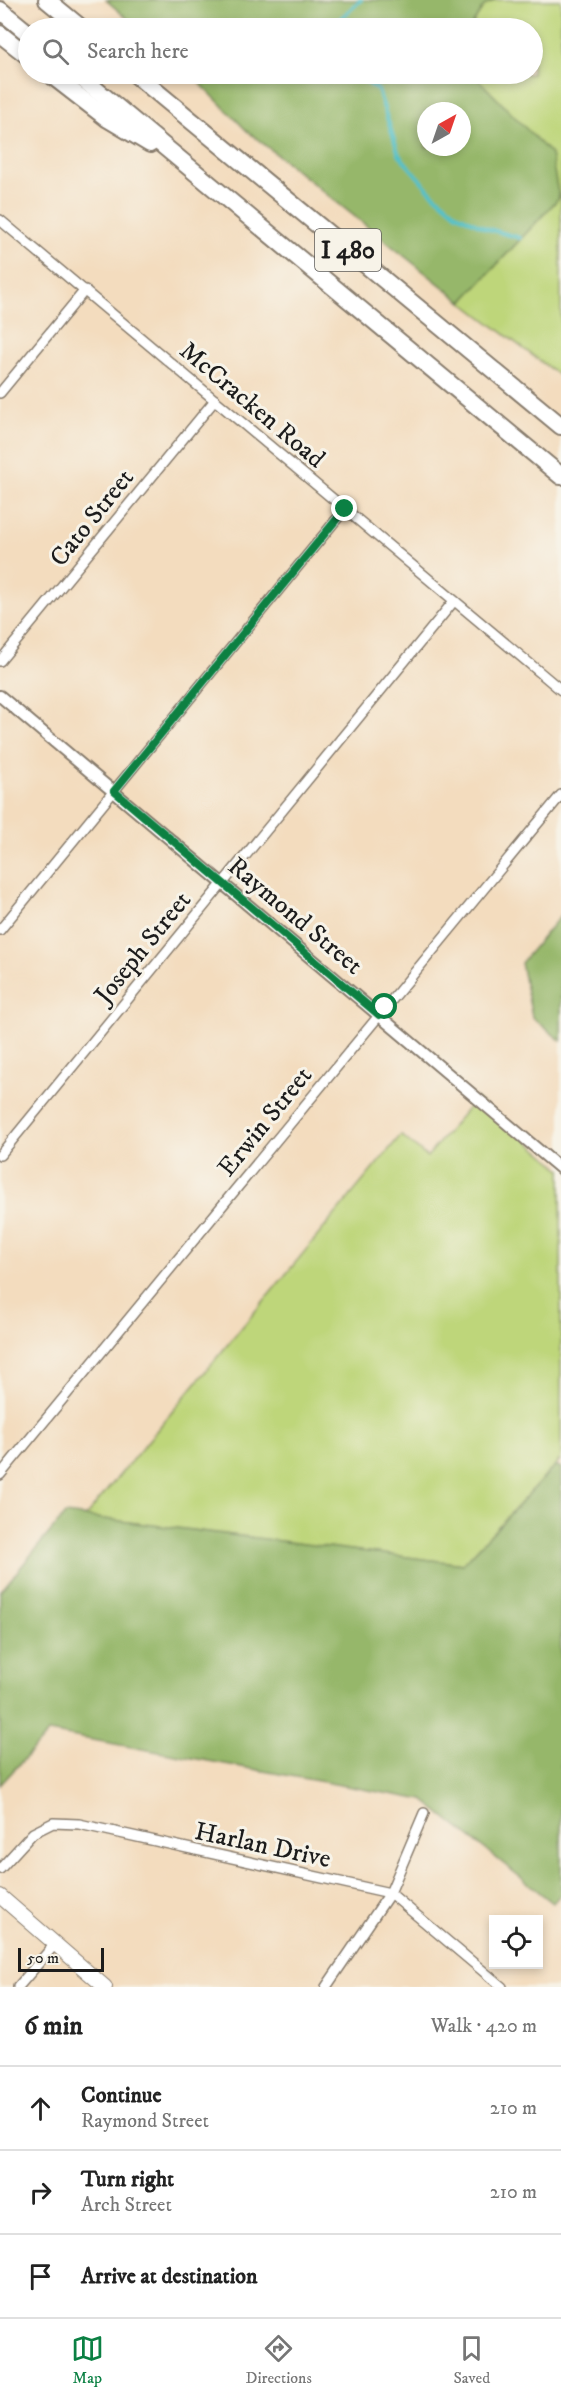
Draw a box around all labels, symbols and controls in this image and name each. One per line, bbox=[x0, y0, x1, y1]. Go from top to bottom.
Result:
search box bbox=[18, 18, 543, 84]
icon: search bbox=[39, 35, 72, 68]
text: Search here bbox=[87, 38, 189, 65]
north arrow bbox=[417, 102, 471, 156]
road number: I 480 bbox=[315, 229, 381, 271]
street label: McCracken Road bbox=[172, 335, 332, 476]
street label: Cato Street bbox=[43, 462, 142, 574]
route end bbox=[331, 495, 357, 521]
street label: Raymond Street bbox=[221, 850, 369, 982]
street label: Joseph Street bbox=[86, 885, 199, 1013]
route start bbox=[371, 993, 397, 1019]
street label: Erwin Street bbox=[211, 1060, 320, 1184]
street label: Harlan Drive bbox=[192, 1815, 334, 1876]
map controls bbox=[489, 1915, 543, 1969]
button: locate bbox=[489, 1915, 543, 1969]
scale bar bbox=[18, 1945, 104, 1972]
text: 50 m bbox=[27, 1948, 59, 1968]
text: 6 min bbox=[24, 2010, 83, 2043]
text: Walk · 420 m bbox=[431, 2014, 537, 2039]
text: Continue bbox=[81, 2082, 162, 2109]
icon: ahead bbox=[24, 2092, 57, 2125]
text: 210 m bbox=[490, 2096, 537, 2121]
text: Raymond Street bbox=[81, 2109, 209, 2134]
text: Turn right bbox=[81, 2166, 174, 2193]
icon: right bbox=[24, 2176, 57, 2209]
text: 210 m bbox=[490, 2180, 537, 2205]
text: Arch Street bbox=[81, 2193, 172, 2218]
icon: arrive bbox=[24, 2260, 57, 2293]
text: Arrive at destination bbox=[81, 2263, 258, 2290]
tab: Map bbox=[71, 2332, 104, 2388]
tab: Directions bbox=[245, 2332, 312, 2388]
tab: Saved bbox=[453, 2332, 490, 2388]

